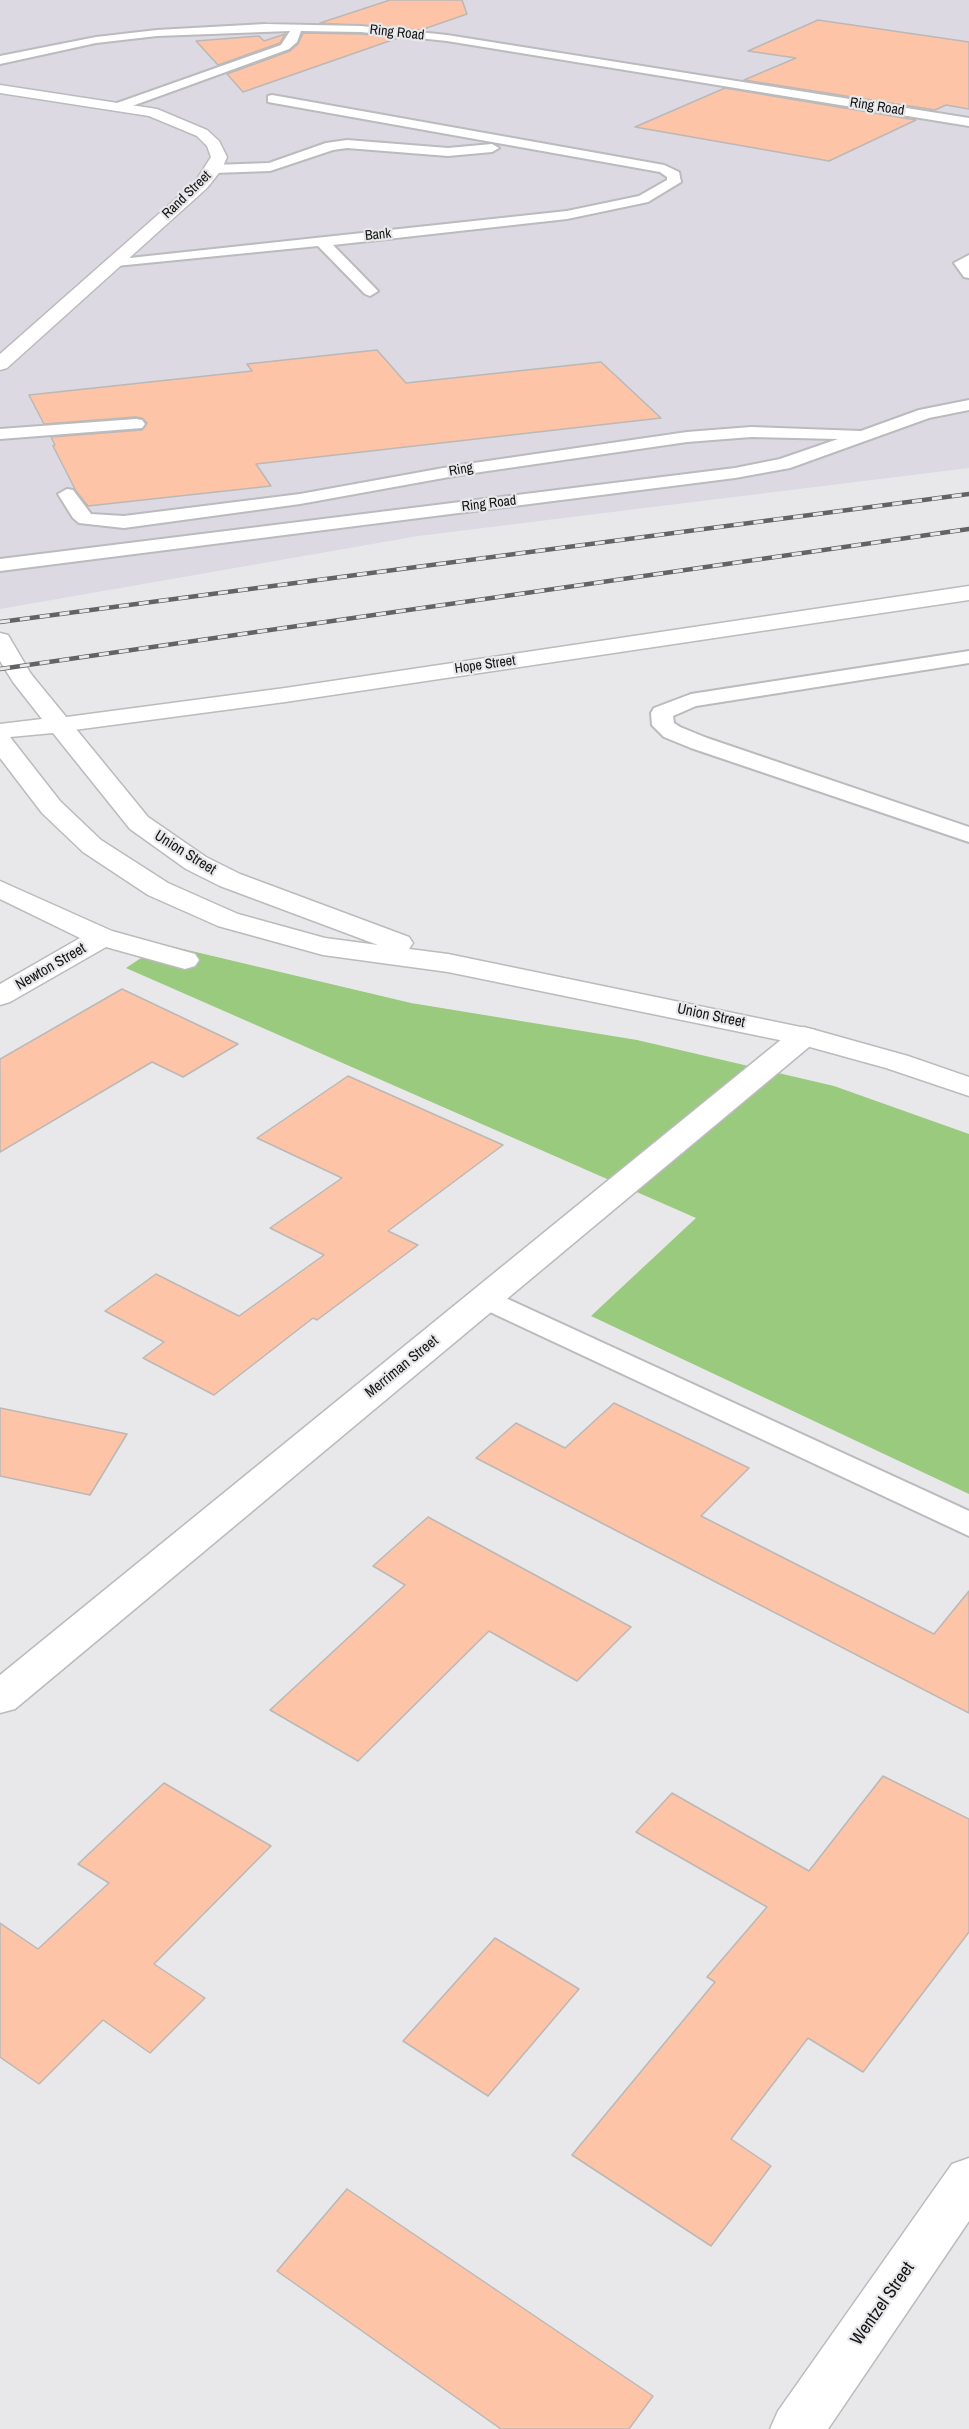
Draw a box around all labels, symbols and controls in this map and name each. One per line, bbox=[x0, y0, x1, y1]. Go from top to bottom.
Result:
street label: Ring Road bbox=[369, 22, 425, 44]
street label: Ring Road bbox=[849, 94, 905, 120]
street label: Rand Street bbox=[159, 168, 215, 222]
street label: Bank bbox=[364, 225, 392, 245]
street label: Ring bbox=[448, 460, 474, 480]
street label: Ring Road bbox=[461, 492, 517, 516]
street label: Hope Street bbox=[453, 652, 517, 678]
street label: Union Street bbox=[151, 827, 219, 879]
street label: Newton Street bbox=[13, 940, 89, 994]
street label: Union Street bbox=[675, 1000, 747, 1032]
street label: Merriman Street bbox=[362, 1332, 442, 1402]
street label: Wentzel Street bbox=[846, 2258, 920, 2350]

